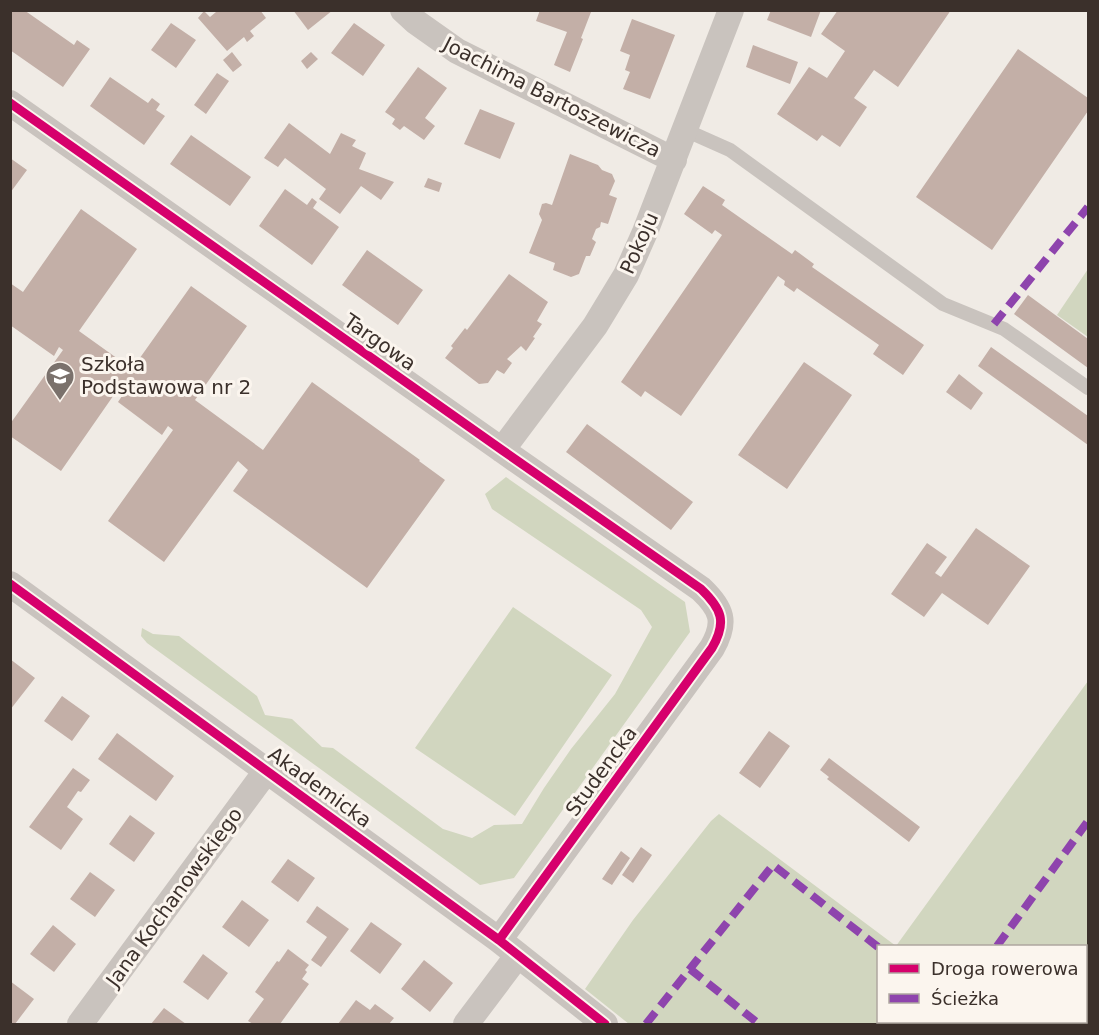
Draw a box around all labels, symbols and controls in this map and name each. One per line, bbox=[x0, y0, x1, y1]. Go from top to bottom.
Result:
street label: Joachima Bartoszewicza bbox=[437, 31, 665, 162]
street label: Pokoju bbox=[615, 208, 663, 278]
street label: Targowa bbox=[338, 308, 421, 376]
place label: Szkoła Podstawowa nr 2 bbox=[81, 352, 251, 399]
school or university icon: Szkoła Podstawowa nr 2 bbox=[44, 360, 76, 402]
street label: Studencka bbox=[560, 721, 642, 821]
street label: Akademicka bbox=[264, 742, 376, 832]
street label: Jana Kochanowskiego bbox=[100, 803, 247, 993]
legend bbox=[877, 945, 1087, 1023]
text: Droga rowerowa bbox=[931, 958, 1079, 979]
text: Ścieżka bbox=[931, 988, 999, 1009]

